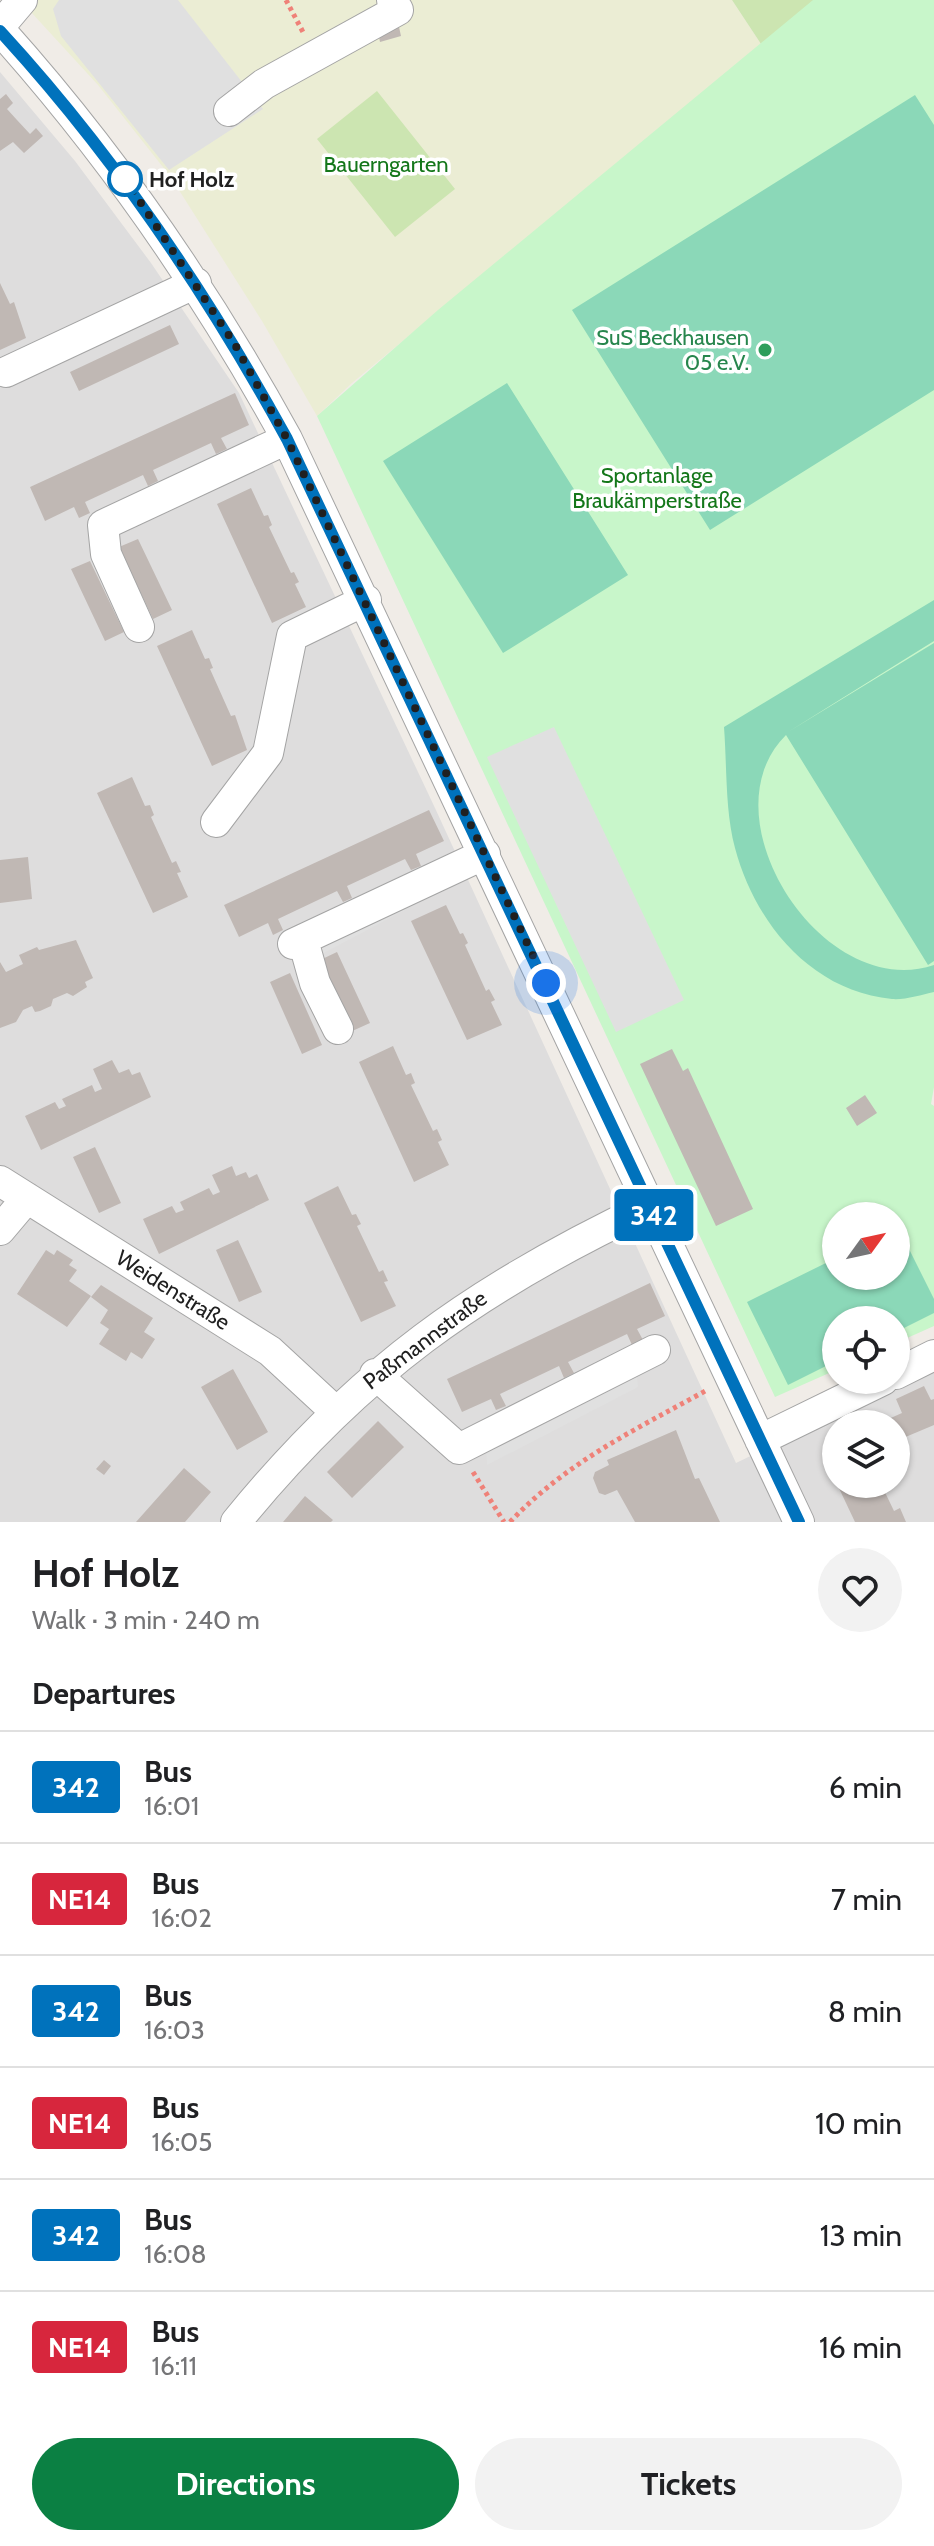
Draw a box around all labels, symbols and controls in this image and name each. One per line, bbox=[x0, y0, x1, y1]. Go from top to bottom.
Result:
park label: Bauerngarten bbox=[323, 151, 449, 178]
marker: Hof Holz bbox=[108, 162, 142, 196]
place label: Hof Holz bbox=[149, 166, 235, 193]
place label: SuS Beckhausen 05 e.V. bbox=[596, 324, 749, 376]
marker: SuS Beckhausen 05 e.V. bbox=[756, 341, 774, 359]
park label: Sportanlage Braukämperstraße bbox=[572, 462, 742, 514]
your location bbox=[526, 963, 566, 1003]
line badge: 342 bbox=[608, 1189, 700, 1241]
text: 342 bbox=[630, 1198, 678, 1232]
north arrow bbox=[822, 1202, 910, 1290]
map controls bbox=[822, 1202, 910, 1498]
street label: Weidenstraße bbox=[111, 1244, 235, 1336]
street label: Paßmannstraße bbox=[358, 1285, 492, 1395]
button: locate bbox=[822, 1306, 910, 1394]
button: layers bbox=[822, 1410, 910, 1498]
button: heart bbox=[818, 1548, 902, 1632]
text: Hof Holz bbox=[32, 1550, 179, 1597]
text: Walk · 3 min · 240 m bbox=[32, 1604, 260, 1636]
text: Departures bbox=[32, 1675, 176, 1712]
text: Bus bbox=[144, 1753, 192, 1790]
text: 6 min bbox=[829, 1769, 902, 1806]
text: 342 bbox=[52, 1770, 100, 1804]
text: 16:01 bbox=[144, 1790, 199, 1822]
text: Bus bbox=[151, 1865, 199, 1902]
text: 7 min bbox=[831, 1881, 902, 1918]
text: NE14 bbox=[48, 1882, 111, 1916]
text: 16:02 bbox=[151, 1902, 212, 1934]
text: Bus bbox=[144, 1977, 192, 2014]
text: 8 min bbox=[828, 1993, 902, 2030]
text: 342 bbox=[52, 1994, 100, 2028]
text: 16:03 bbox=[144, 2014, 205, 2046]
text: Bus bbox=[151, 2089, 199, 2126]
text: 10 min bbox=[815, 2105, 902, 2142]
text: NE14 bbox=[48, 2106, 111, 2140]
text: 16:05 bbox=[151, 2126, 212, 2158]
text: Bus bbox=[144, 2201, 192, 2238]
text: 13 min bbox=[820, 2217, 902, 2254]
text: 342 bbox=[52, 2218, 100, 2252]
text: 16:08 bbox=[144, 2238, 207, 2270]
text: Bus bbox=[151, 2313, 199, 2350]
text: 16 min bbox=[819, 2329, 902, 2366]
text: NE14 bbox=[48, 2330, 111, 2364]
text: 16:11 bbox=[151, 2350, 197, 2382]
button: Directions bbox=[32, 2438, 459, 2530]
button: Tickets bbox=[475, 2438, 902, 2530]

